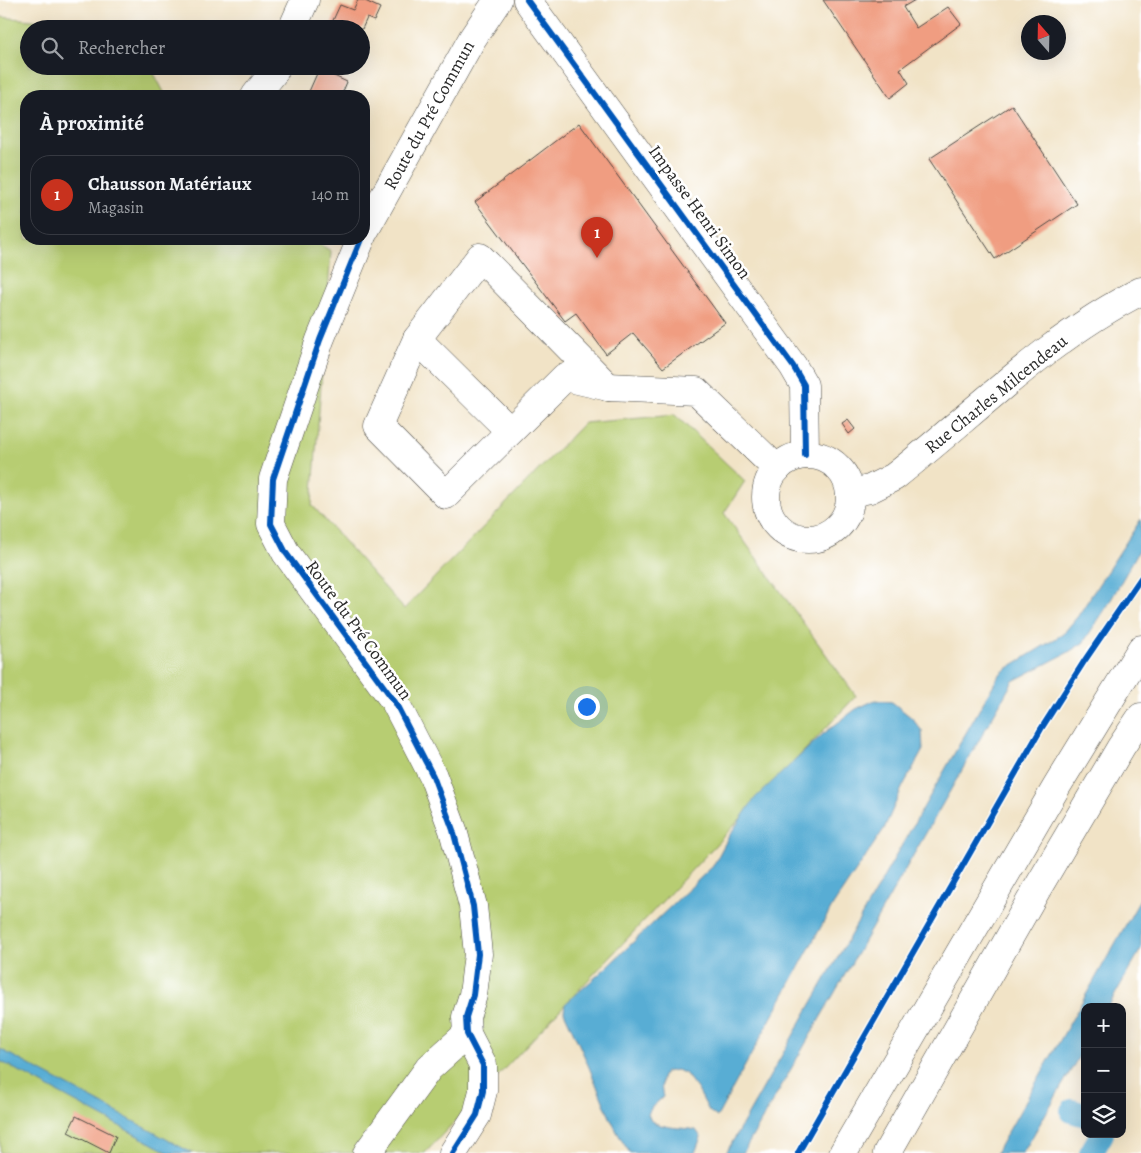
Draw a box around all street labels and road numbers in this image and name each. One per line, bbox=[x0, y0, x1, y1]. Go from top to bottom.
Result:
street label: Route du Pré Commun bbox=[378, 36, 480, 194]
street label: Impasse Henri Simon bbox=[643, 140, 757, 284]
street label: Rue Charles Milcendeau bbox=[920, 329, 1073, 459]
street label: Route du Pré Commun bbox=[300, 555, 418, 705]

